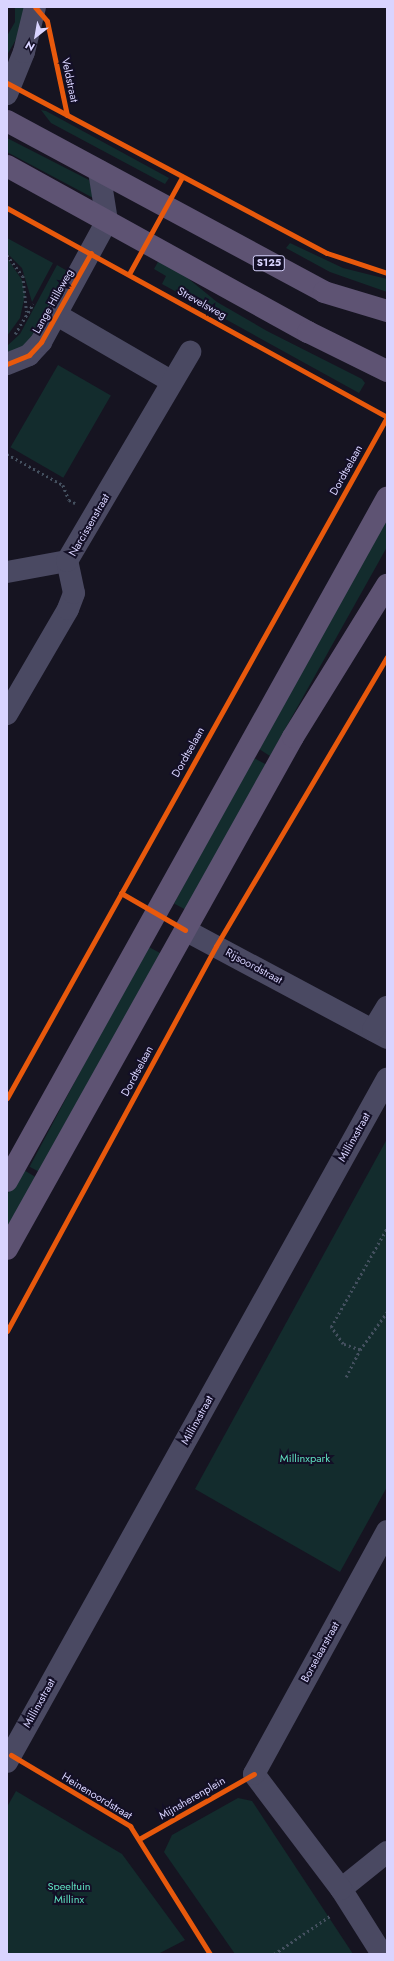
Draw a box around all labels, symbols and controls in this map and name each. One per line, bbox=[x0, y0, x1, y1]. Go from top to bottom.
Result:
north arrow bbox=[16, 16, 56, 56]
text: N bbox=[22, 37, 38, 55]
street label: Veldstraat bbox=[59, 57, 81, 103]
road number: S125 bbox=[252, 255, 286, 271]
street label: Lange Hilleweg bbox=[30, 266, 76, 336]
street label: Strevelsweg bbox=[175, 284, 229, 322]
street label: Dordtselaan bbox=[327, 443, 365, 497]
street label: Narcissenstraat bbox=[66, 491, 112, 559]
street label: Dordtselaan bbox=[169, 725, 207, 779]
street label: Rijsoordstraat bbox=[223, 946, 285, 986]
street label: Dordtselaan bbox=[118, 1044, 156, 1098]
street label: Millinxstraat bbox=[335, 1110, 373, 1164]
street label: Millinxstraat bbox=[178, 1393, 216, 1447]
park label: Millinxpark bbox=[280, 1451, 330, 1465]
street label: Borselaarstraat bbox=[298, 1620, 342, 1684]
street label: Millinxstraat bbox=[20, 1676, 58, 1730]
street label: Heinenoordstraat bbox=[59, 1770, 135, 1822]
street label: Mijnsherenplein bbox=[157, 1774, 227, 1822]
park label: Speeltuin Millinx bbox=[47, 1880, 91, 1906]

